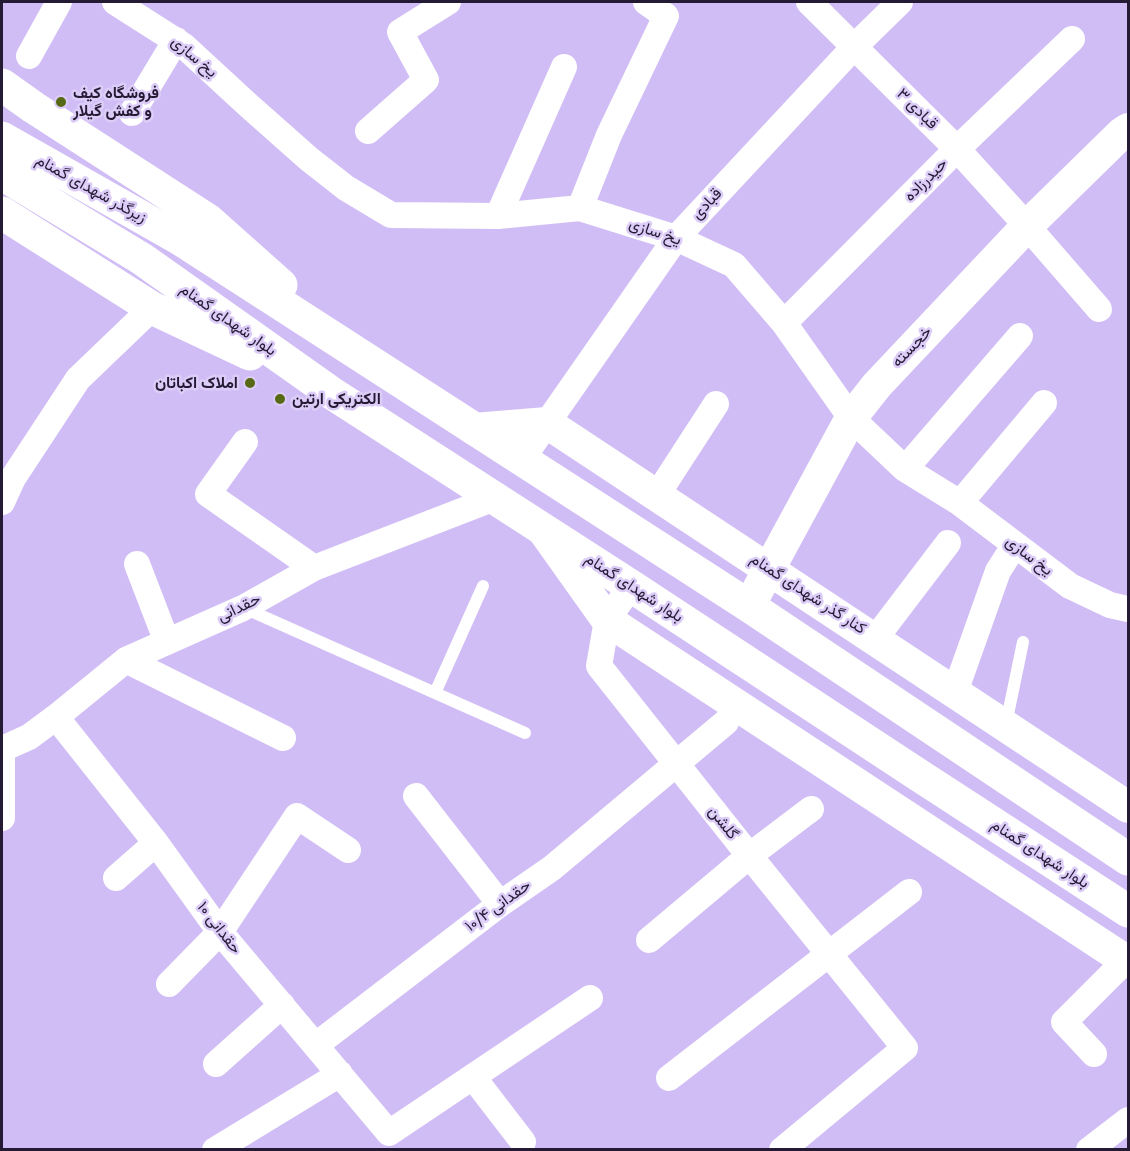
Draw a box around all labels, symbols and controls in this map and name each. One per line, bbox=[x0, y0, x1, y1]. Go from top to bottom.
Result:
street label: یخ سازی bbox=[167, 32, 221, 82]
place label: فروشگاه کیف و کفش گیلار bbox=[73, 83, 159, 121]
street label: قبادی ۳ bbox=[892, 84, 942, 134]
marker: فروشگاه کیف و کفش گیلار bbox=[54, 95, 68, 109]
street label: زیرگذر شهدای گمنام bbox=[32, 151, 150, 227]
street label: حیدرزاده bbox=[900, 154, 952, 206]
street label: قبادی bbox=[688, 184, 726, 224]
street label: یخ سازی bbox=[626, 214, 684, 250]
street label: بلوار شهدای گمنام bbox=[176, 280, 280, 360]
street label: خجسته bbox=[888, 323, 936, 371]
place label: املاک اکباتان bbox=[155, 373, 238, 393]
marker: املاک اکباتان bbox=[243, 376, 257, 390]
place label: الکتریکی ارتین bbox=[292, 389, 381, 409]
marker: الکتریکی ارتین bbox=[273, 392, 287, 406]
street label: یخ سازی bbox=[1002, 532, 1056, 580]
street label: بلوار شهدای گمنام bbox=[581, 549, 687, 627]
street label: کنار گذر شهدای گمنام bbox=[747, 549, 869, 639]
street label: حقدانی bbox=[214, 589, 264, 627]
street label: گلشن bbox=[704, 802, 742, 844]
street label: بلوار شهدای گمنام bbox=[987, 815, 1093, 893]
street label: حقدانی ۱۰/۴ bbox=[461, 876, 535, 936]
street label: حقدانی ۱۰ bbox=[193, 898, 245, 958]

